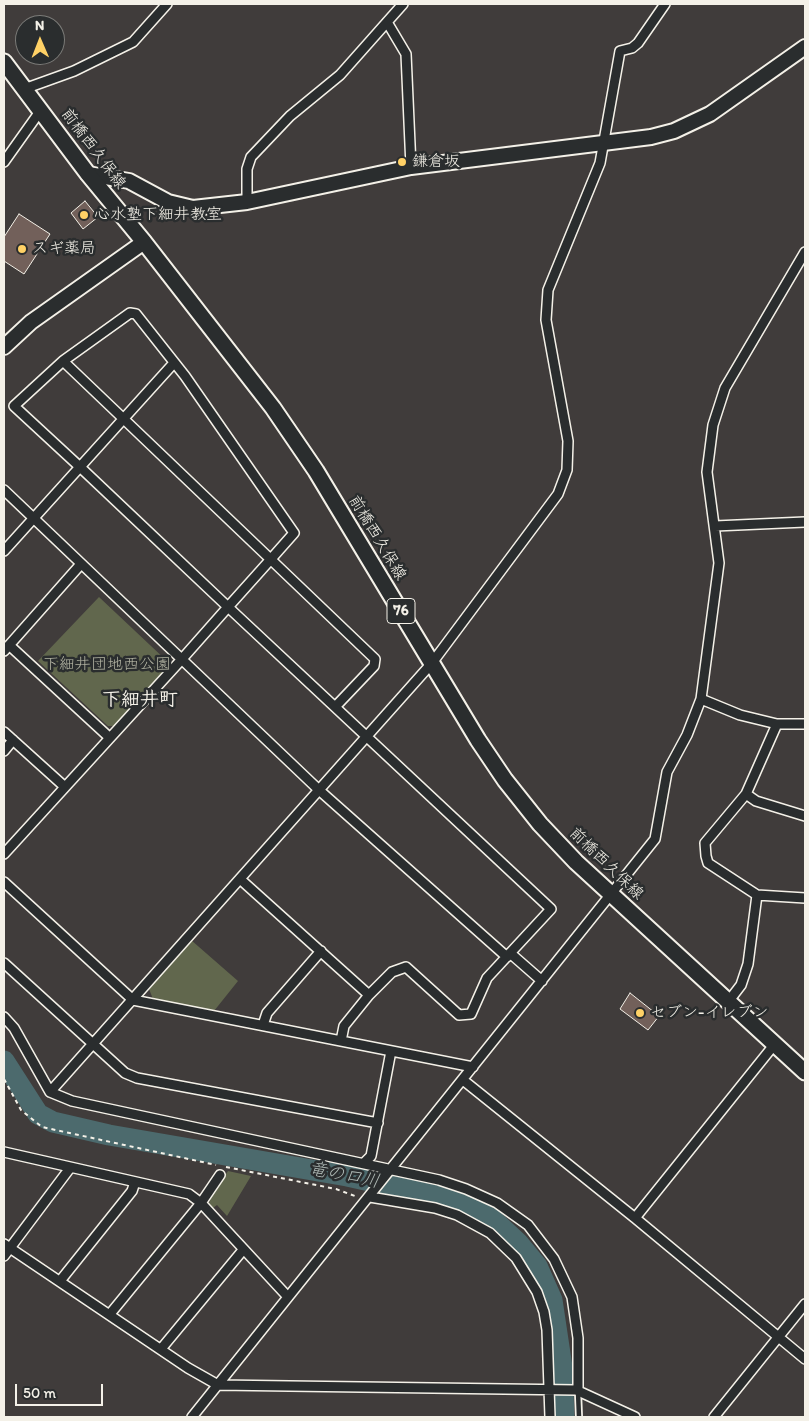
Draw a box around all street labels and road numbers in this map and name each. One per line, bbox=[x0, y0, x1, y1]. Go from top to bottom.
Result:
street label: 前橋西久保線 bbox=[56, 105, 130, 193]
street label: 前橋西久保線 bbox=[344, 492, 410, 584]
road number: 76 bbox=[387, 598, 415, 624]
street label: 前橋西久保線 bbox=[565, 824, 647, 904]

